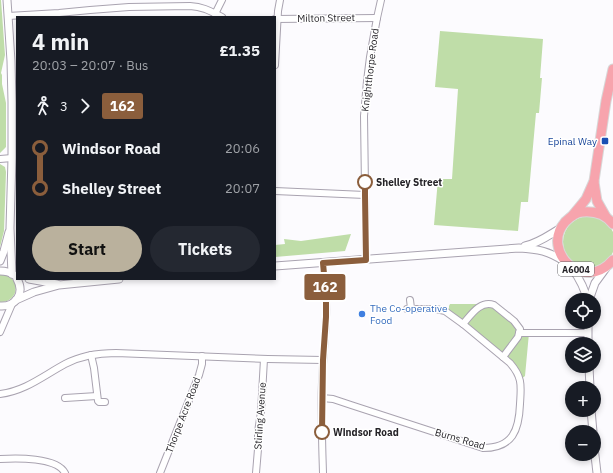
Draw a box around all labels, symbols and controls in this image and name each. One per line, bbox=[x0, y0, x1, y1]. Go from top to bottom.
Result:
street label: Milton Street bbox=[297, 11, 356, 25]
text: 4 min bbox=[32, 27, 89, 56]
street label: Knightthorpe Road bbox=[358, 28, 382, 112]
text: £1.35 bbox=[220, 41, 260, 60]
text: 20:03 – 20:07 · Bus bbox=[32, 57, 148, 74]
icon: walk bbox=[32, 95, 54, 117]
icon: forward bbox=[74, 95, 96, 117]
text: 162 bbox=[110, 97, 135, 115]
text: 3 bbox=[60, 98, 68, 115]
place label: Epinal Way bbox=[548, 135, 597, 148]
marker: Epinal Way bbox=[600, 136, 610, 146]
text: Windsor Road bbox=[62, 139, 161, 158]
text: 20:06 bbox=[225, 140, 260, 157]
marker: Shelley Street bbox=[357, 174, 373, 190]
place label: Shelley Street bbox=[376, 176, 442, 189]
text: Shelley Street bbox=[62, 179, 161, 198]
text: 20:07 bbox=[225, 180, 260, 197]
button: Start bbox=[32, 226, 142, 272]
button: Tickets bbox=[150, 226, 260, 272]
road number: A6004 bbox=[558, 262, 594, 276]
line badge: 162 bbox=[302, 274, 348, 300]
text: 162 bbox=[312, 278, 338, 296]
map controls bbox=[565, 293, 601, 461]
button: locate bbox=[565, 293, 601, 329]
place label: The Co-operative Food bbox=[370, 302, 448, 327]
marker: The Co-operative Food bbox=[357, 309, 367, 319]
button: layers bbox=[565, 337, 601, 373]
street label: Thorpe Acre Road bbox=[163, 375, 203, 455]
street label: Stirling Avenue bbox=[251, 381, 269, 450]
button: + bbox=[565, 381, 601, 417]
marker: Windsor Road bbox=[314, 424, 330, 440]
button: − bbox=[565, 425, 601, 461]
place label: Windsor Road bbox=[333, 426, 399, 439]
street label: Burns Road bbox=[433, 426, 487, 452]

